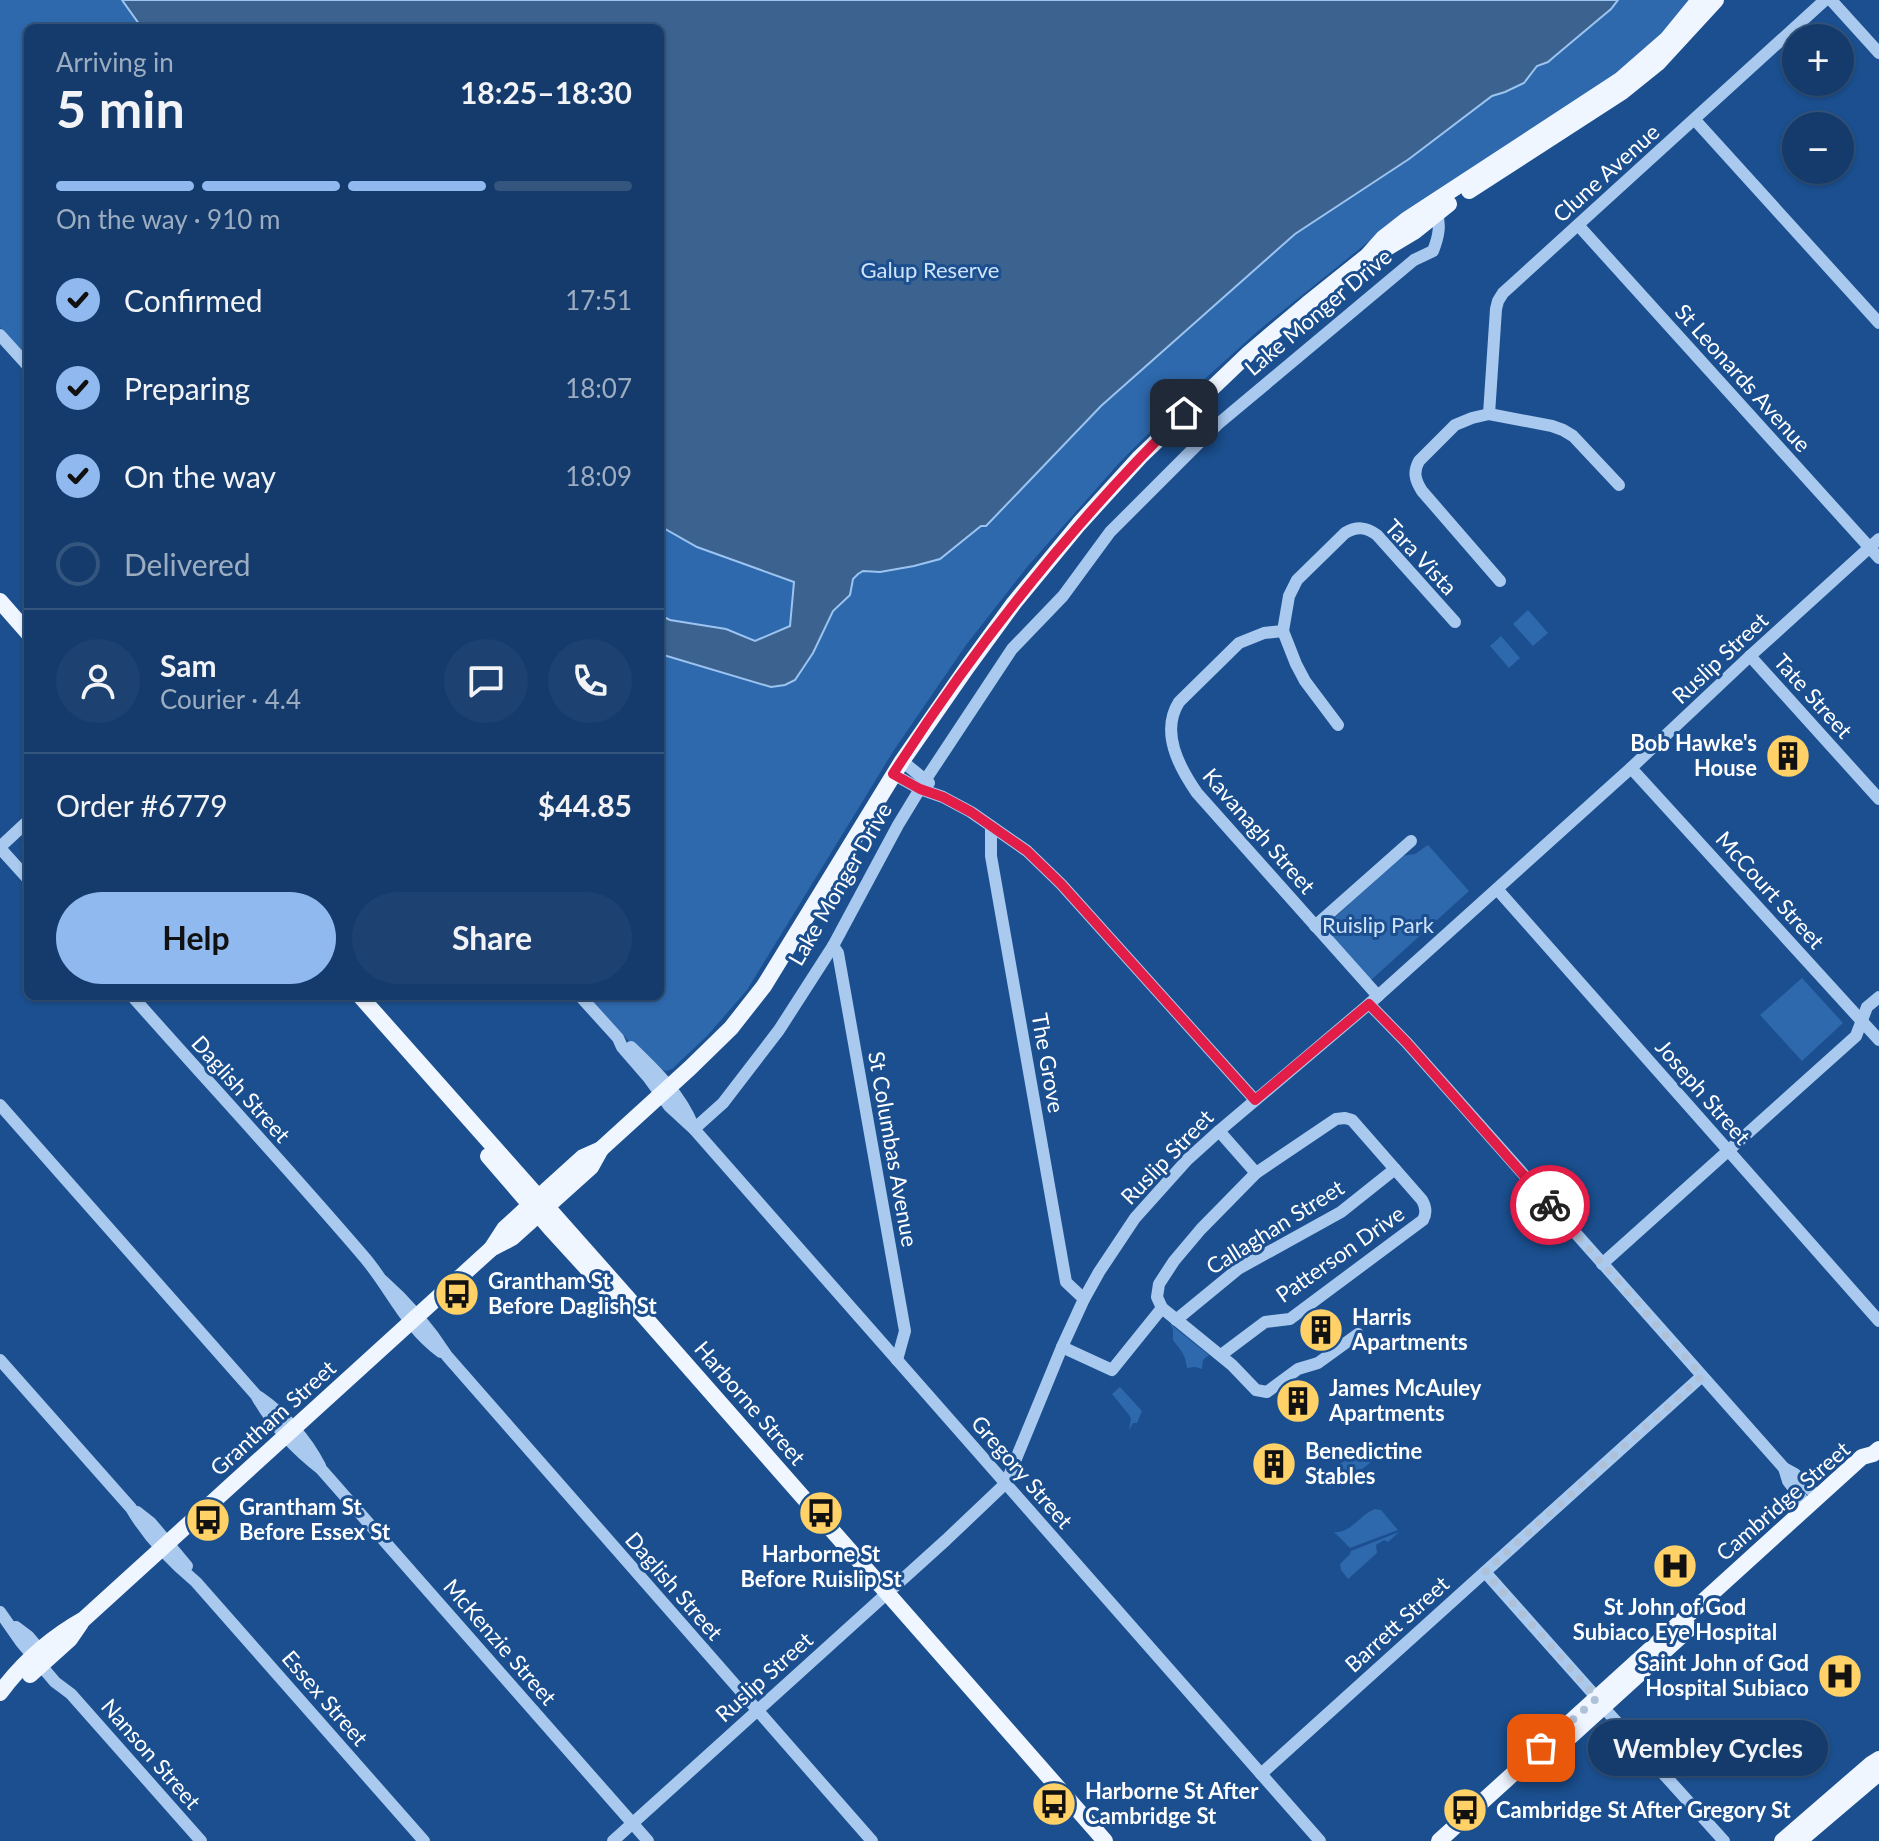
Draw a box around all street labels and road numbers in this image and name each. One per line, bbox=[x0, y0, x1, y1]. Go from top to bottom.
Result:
street label: Clune Avenue bbox=[1547, 118, 1664, 227]
street label: Lake Monger Drive bbox=[1239, 242, 1397, 381]
street label: St Leonards Avenue bbox=[1670, 298, 1817, 457]
street label: Tara Vista bbox=[1380, 513, 1463, 600]
street label: Ruslip Street bbox=[1666, 606, 1773, 709]
street label: Tate Street bbox=[1768, 648, 1858, 744]
street label: Kavanagh Street bbox=[1197, 762, 1321, 899]
street label: Lake Monger Drive bbox=[782, 798, 897, 970]
street label: McCourt Street bbox=[1710, 825, 1830, 954]
street label: The Grove bbox=[1026, 1011, 1071, 1115]
street label: Daglish Street bbox=[186, 1030, 297, 1148]
street label: Joseph Street bbox=[1650, 1033, 1757, 1150]
street label: St Columbas Avenue bbox=[863, 1049, 924, 1249]
street label: Ruslip Street bbox=[1115, 1104, 1219, 1210]
street label: Callaghan Street bbox=[1201, 1173, 1349, 1280]
street label: Patterson Drive bbox=[1270, 1199, 1409, 1308]
street label: Harborne Street bbox=[689, 1335, 812, 1470]
street label: Grantham Street bbox=[204, 1354, 341, 1481]
street label: Gregory Street bbox=[966, 1410, 1079, 1534]
street label: Cambridge Street bbox=[1710, 1435, 1855, 1566]
street label: Daglish Street bbox=[620, 1526, 729, 1645]
street label: Barrett Street bbox=[1339, 1570, 1454, 1677]
street label: McKenzie Street bbox=[438, 1573, 563, 1710]
street label: Ruslip Street bbox=[709, 1626, 818, 1727]
street label: Essex Street bbox=[277, 1644, 374, 1751]
street label: Nanson Street bbox=[96, 1693, 207, 1815]

